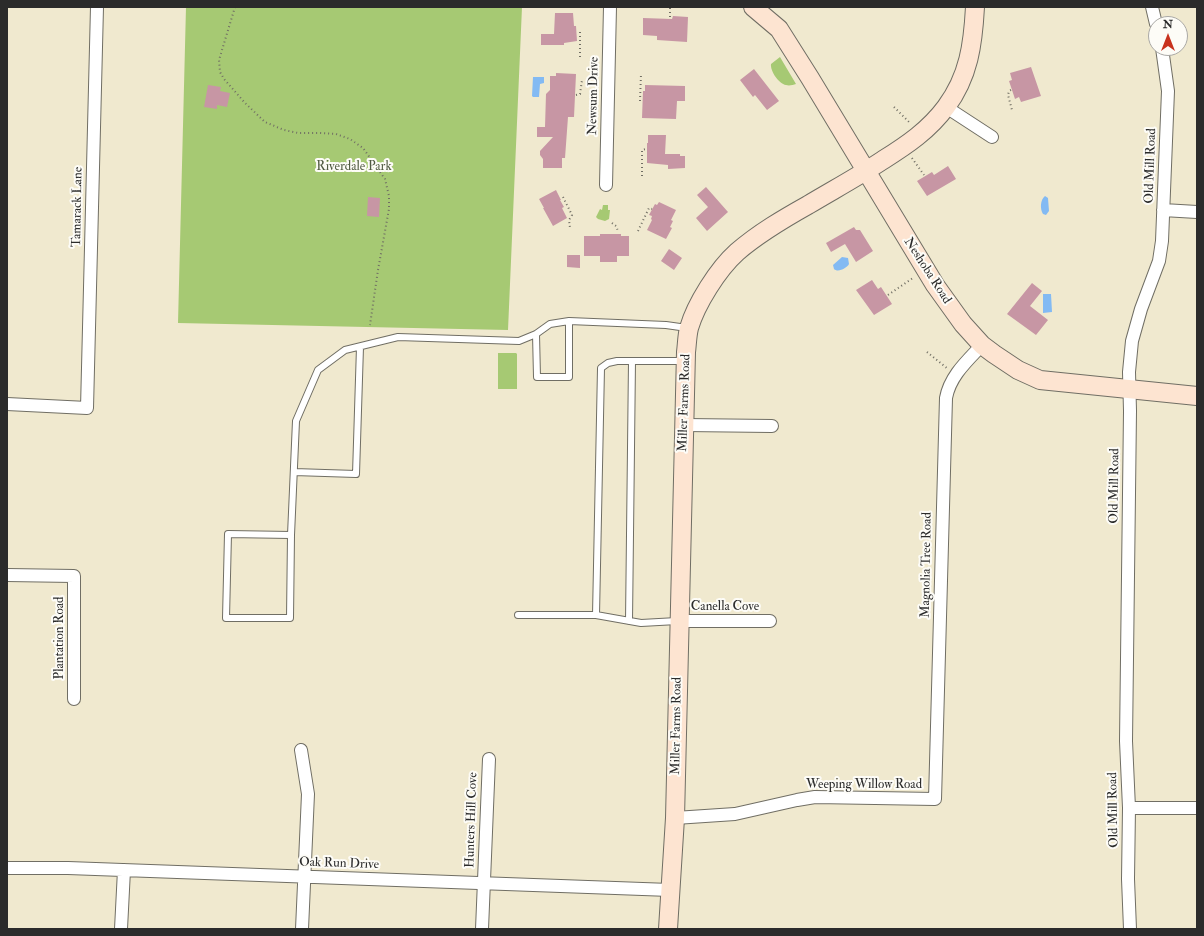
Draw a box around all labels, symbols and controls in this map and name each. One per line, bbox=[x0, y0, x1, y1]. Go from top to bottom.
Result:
north arrow bbox=[1148, 16, 1188, 56]
text: N bbox=[1163, 18, 1173, 31]
street label: Newsum Drive bbox=[586, 57, 602, 135]
street label: Old Mill Road bbox=[1142, 128, 1160, 204]
park label: Riverdale Park bbox=[316, 159, 392, 175]
street label: Tamarack Lane bbox=[70, 167, 86, 247]
street label: Neshoba Road bbox=[900, 235, 954, 307]
street label: Miller Farms Road bbox=[675, 354, 695, 452]
street label: Old Mill Road bbox=[1107, 448, 1123, 524]
street label: Magnolia Tree Road bbox=[918, 512, 936, 618]
street label: Plantation Road bbox=[52, 597, 68, 679]
street label: Canella Cove bbox=[691, 599, 759, 615]
street label: Miller Farms Road bbox=[668, 677, 686, 775]
street label: Hunters Hill Cove bbox=[463, 772, 481, 868]
street label: Old Mill Road bbox=[1106, 772, 1122, 848]
street label: Weeping Willow Road bbox=[806, 777, 922, 793]
street label: Oak Run Drive bbox=[299, 855, 379, 873]

